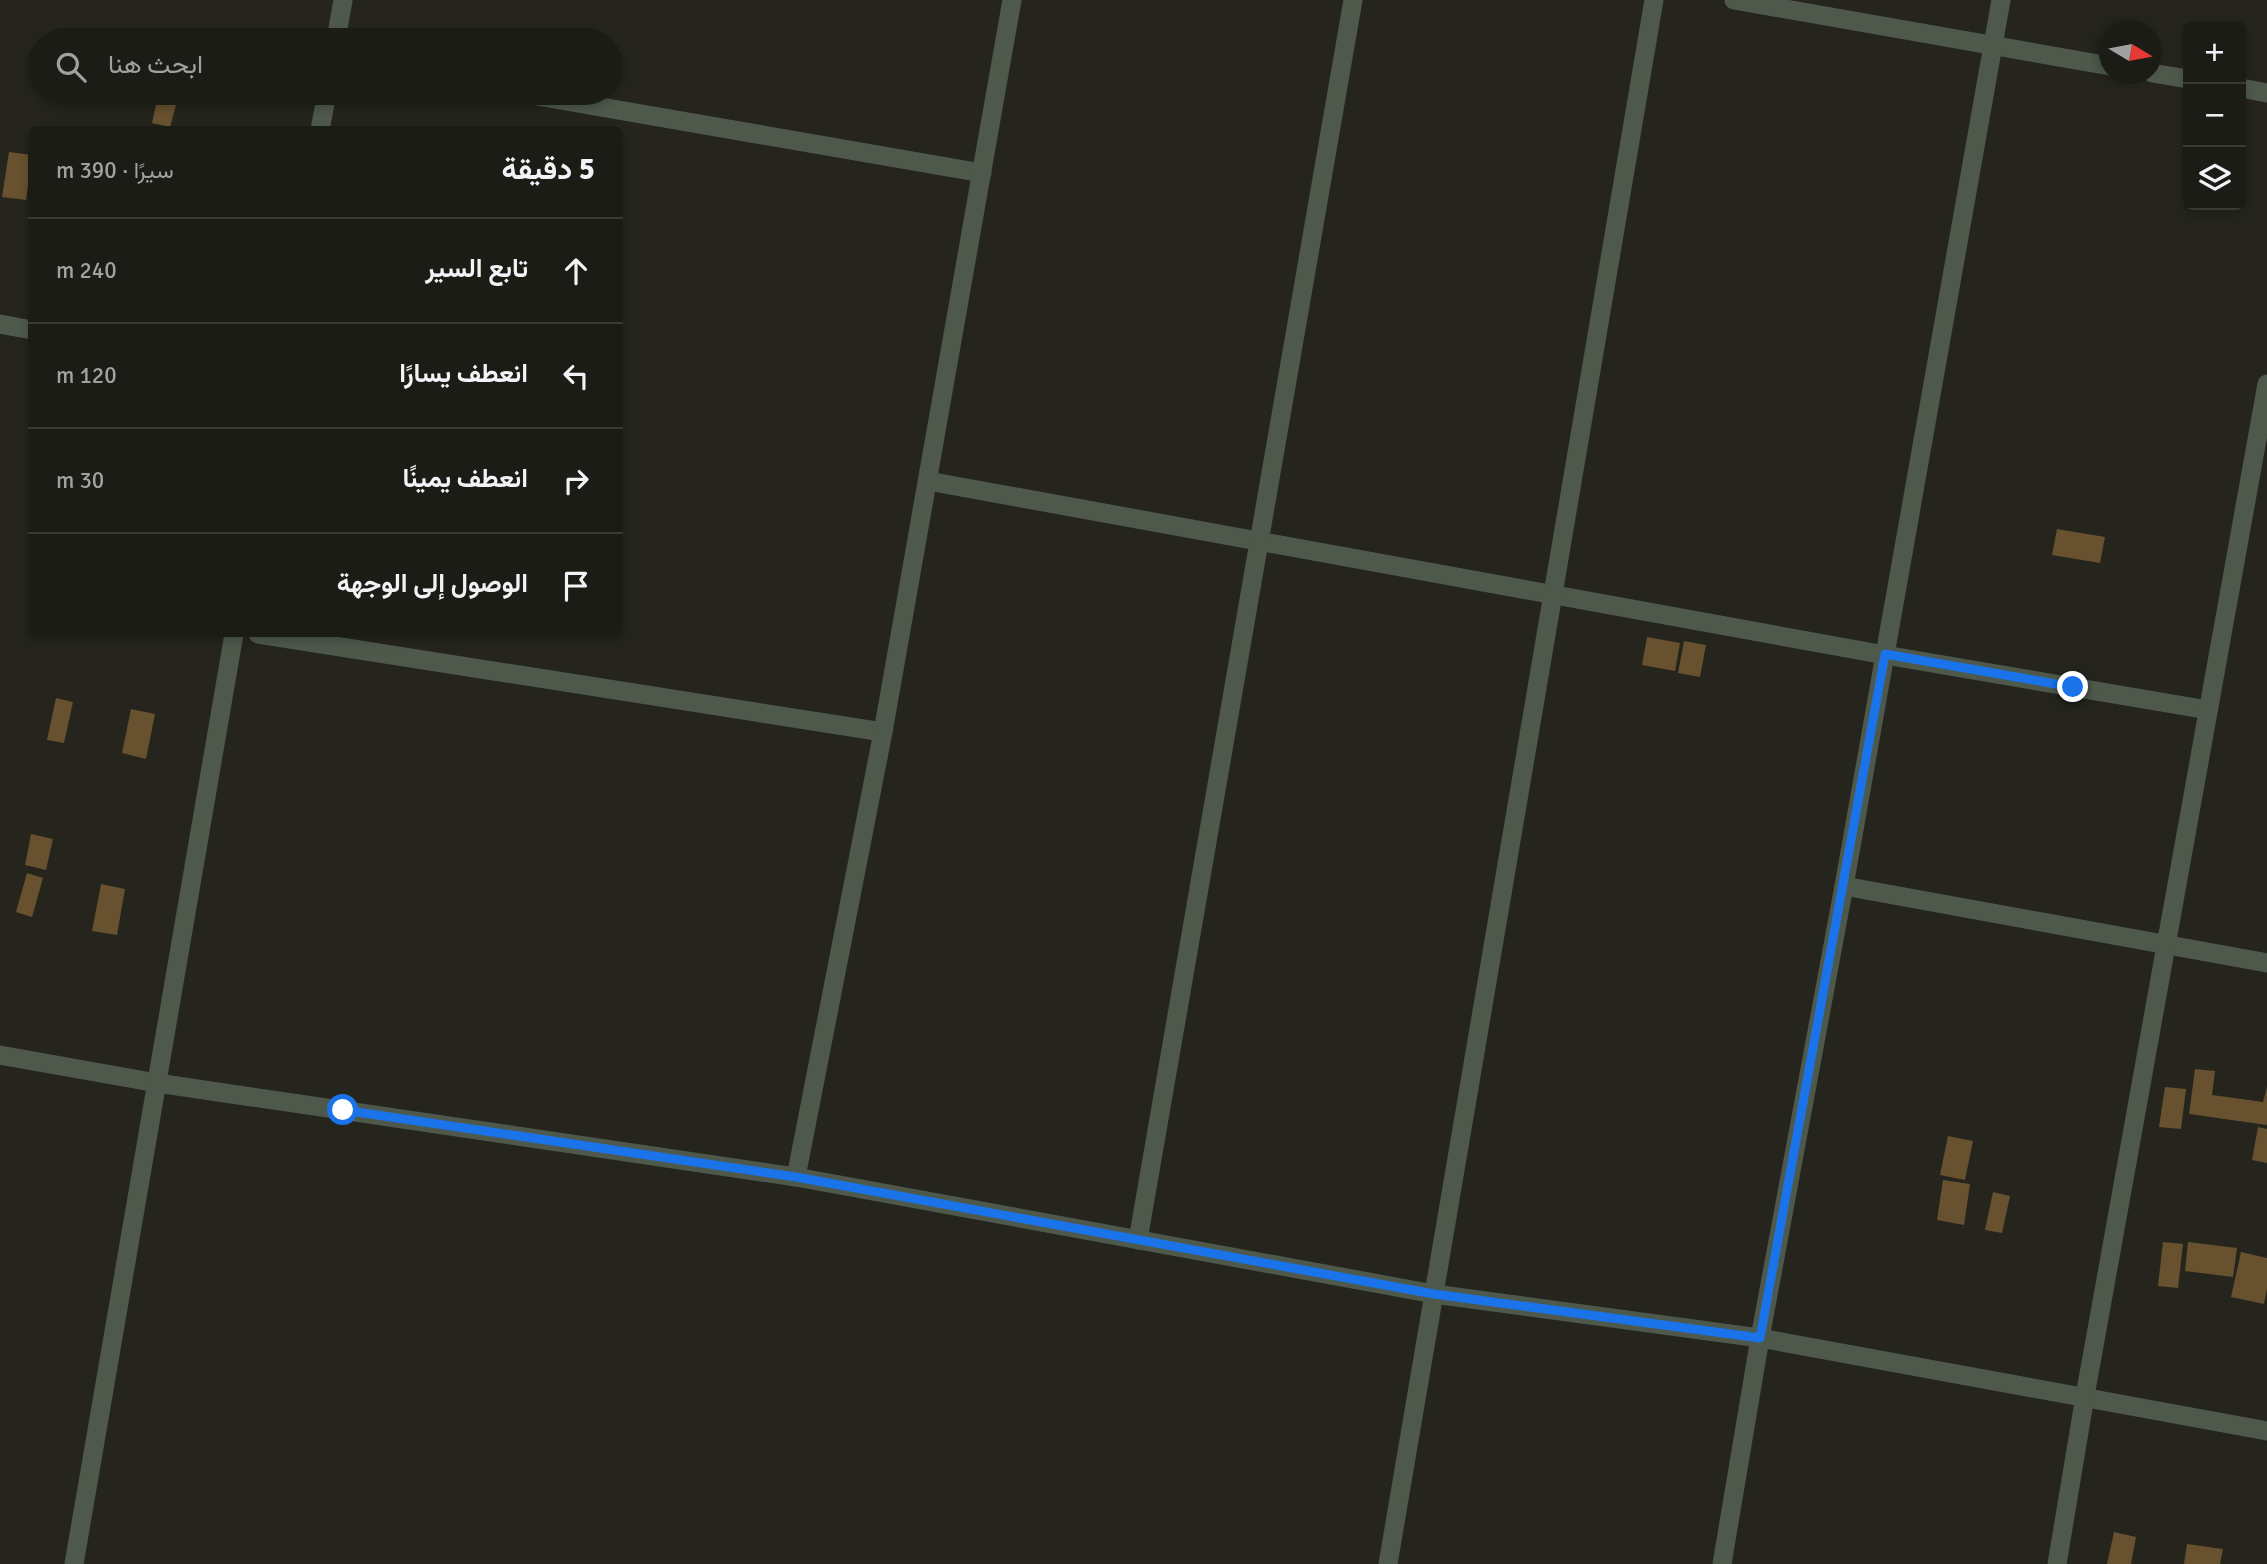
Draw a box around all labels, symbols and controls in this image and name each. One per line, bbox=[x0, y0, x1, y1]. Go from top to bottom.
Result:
north arrow bbox=[2099, 21, 2162, 84]
map controls bbox=[2183, 21, 2246, 210]
button: + bbox=[2183, 21, 2246, 84]
search box bbox=[28, 28, 623, 105]
icon: search bbox=[52, 48, 90, 86]
text: ابحث هنا bbox=[108, 49, 203, 81]
button: − bbox=[2183, 84, 2246, 147]
button: layers bbox=[2183, 147, 2246, 210]
text: 5 دقيقة bbox=[501, 151, 595, 188]
text: سيرًا · 390 m bbox=[56, 156, 174, 185]
icon: ahead bbox=[557, 252, 595, 290]
text: تابع السير bbox=[425, 253, 528, 285]
text: 240 m bbox=[56, 256, 117, 285]
icon: left bbox=[557, 357, 595, 395]
text: انعطف يسارًا bbox=[399, 358, 528, 390]
text: 120 m bbox=[56, 361, 117, 390]
icon: right bbox=[557, 462, 595, 500]
text: انعطف يمينًا bbox=[402, 463, 528, 495]
text: 30 m bbox=[56, 466, 104, 495]
icon: arrive bbox=[557, 567, 595, 605]
text: الوصول إلى الوجهة bbox=[337, 568, 528, 600]
route end bbox=[2057, 671, 2088, 702]
route start bbox=[327, 1094, 358, 1125]

